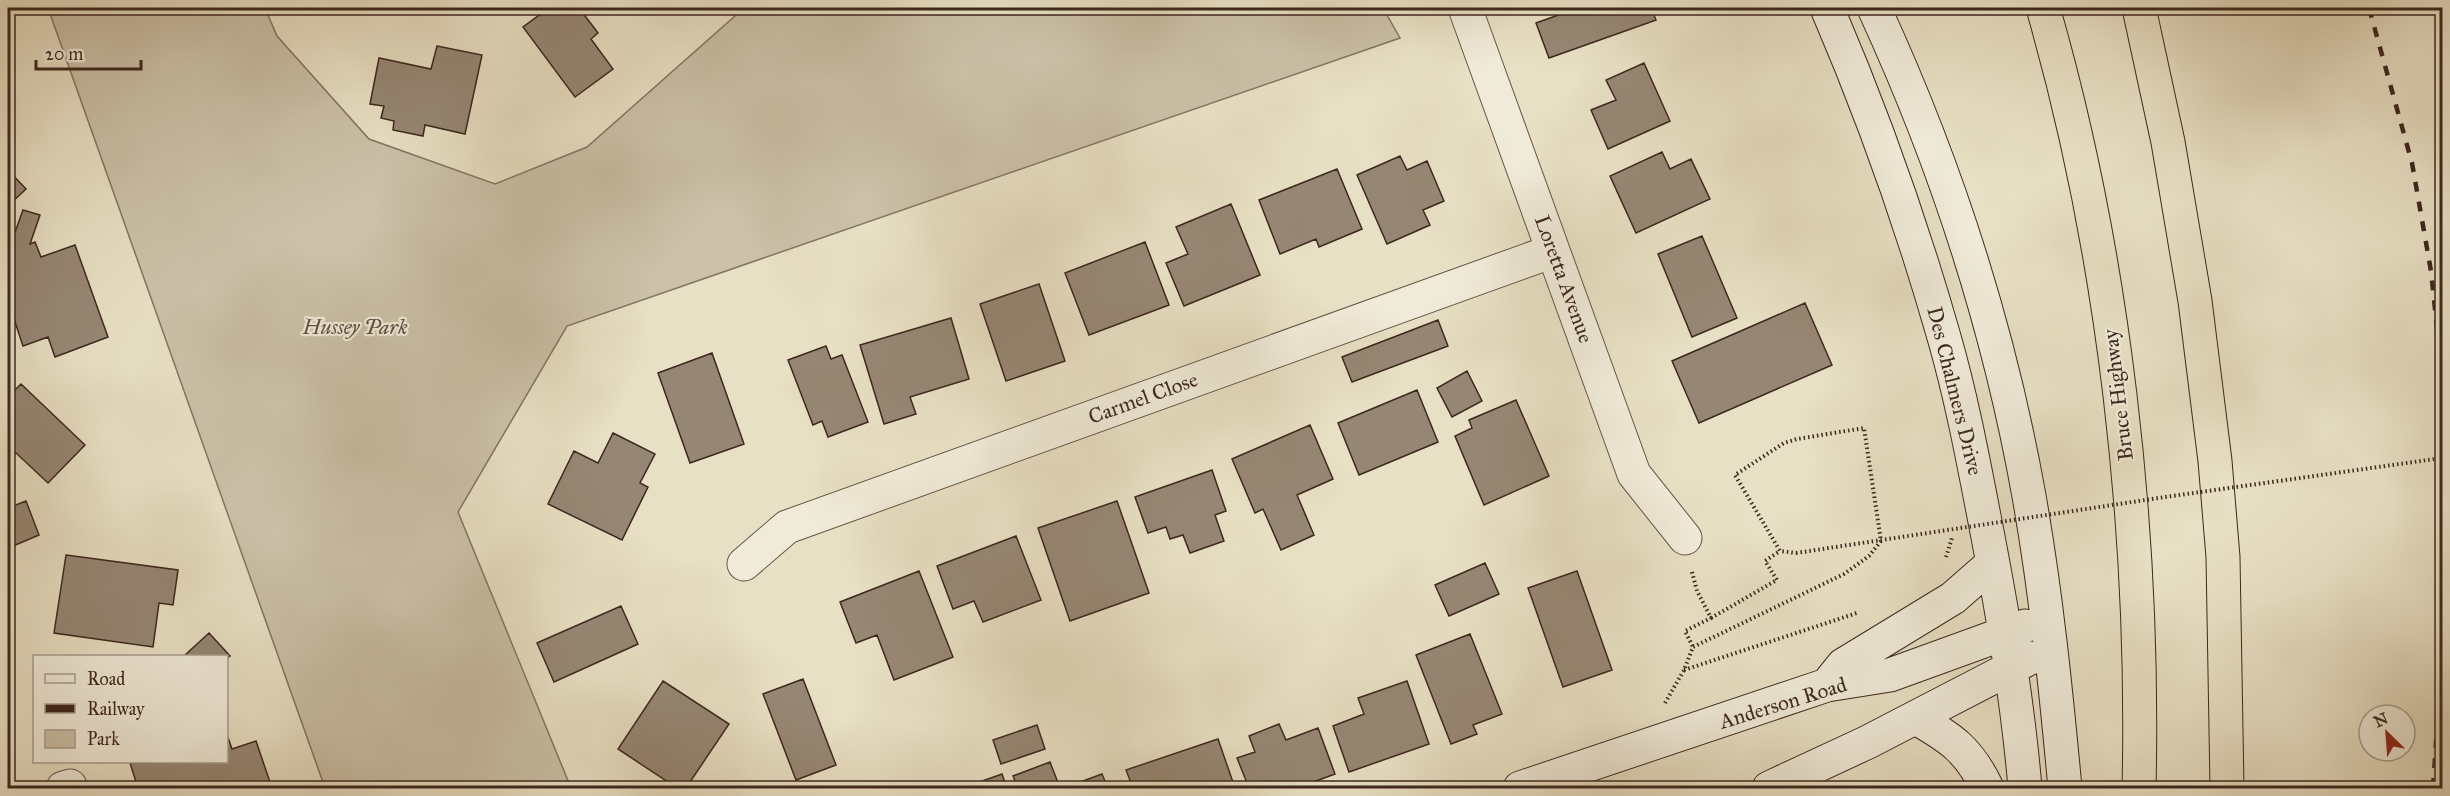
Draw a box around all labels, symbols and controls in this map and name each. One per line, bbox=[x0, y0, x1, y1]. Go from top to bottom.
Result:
scale bar bbox=[36, 33, 141, 71]
text: 20 m bbox=[45, 43, 83, 65]
street label: Loretta Avenue bbox=[1529, 212, 1599, 347]
street label: Des Chalmers Drive bbox=[1921, 304, 1989, 478]
park label: Hussey Park bbox=[302, 314, 408, 340]
street label: Bruce Highway bbox=[2097, 327, 2139, 462]
street label: Carmel Close bbox=[1085, 366, 1202, 430]
legend bbox=[33, 655, 228, 763]
text: Road bbox=[87, 668, 125, 690]
street label: Anderson Road bbox=[1715, 671, 1850, 735]
text: Railway bbox=[87, 698, 145, 720]
north arrow bbox=[2357, 703, 2417, 763]
text: N bbox=[2371, 708, 2391, 731]
text: Park bbox=[87, 728, 120, 750]

